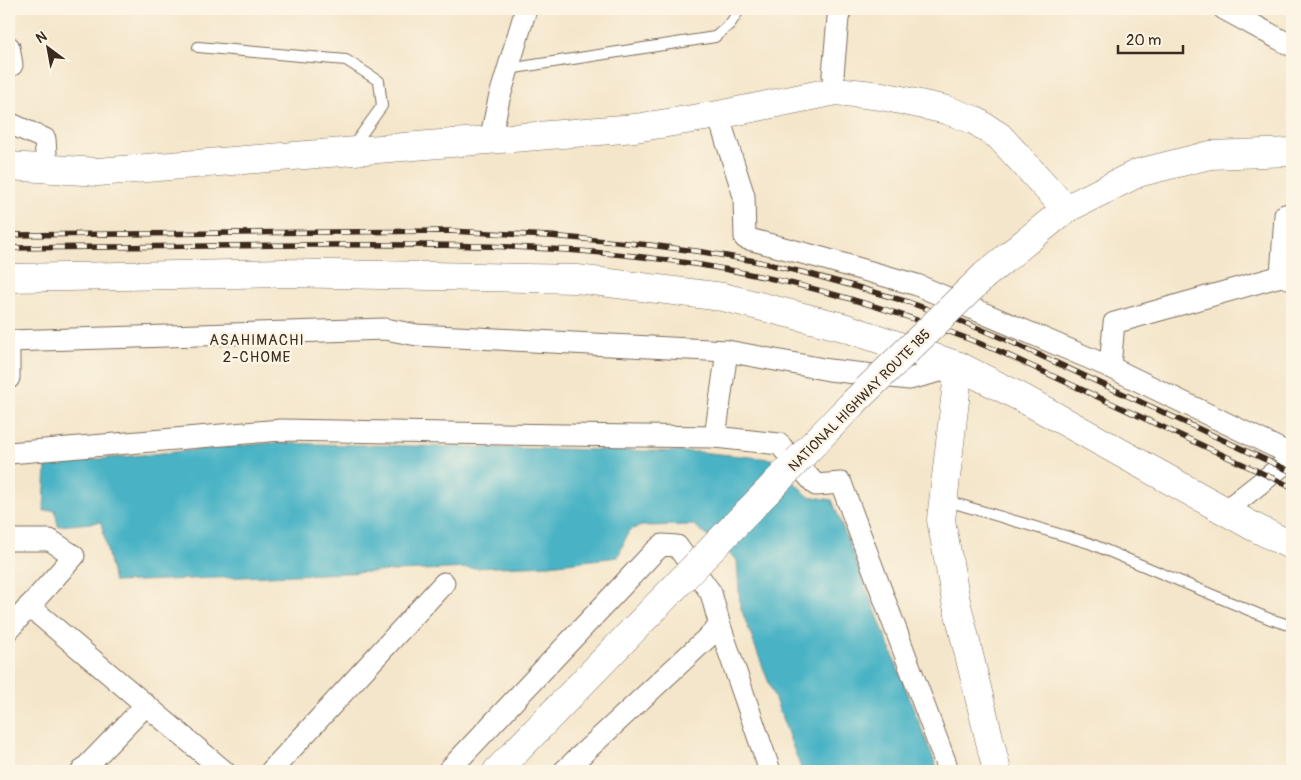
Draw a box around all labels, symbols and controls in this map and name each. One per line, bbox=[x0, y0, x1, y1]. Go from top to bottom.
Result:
north arrow bbox=[22, 22, 72, 72]
scale bar bbox=[1118, 22, 1184, 54]
text: N bbox=[33, 28, 50, 47]
text: 20 m bbox=[1126, 31, 1161, 50]
street label: NATIONAL HIGHWAY ROUTE 185 bbox=[785, 326, 934, 475]
district label: ASAHIMACHI 2-CHOME bbox=[209, 331, 305, 367]

